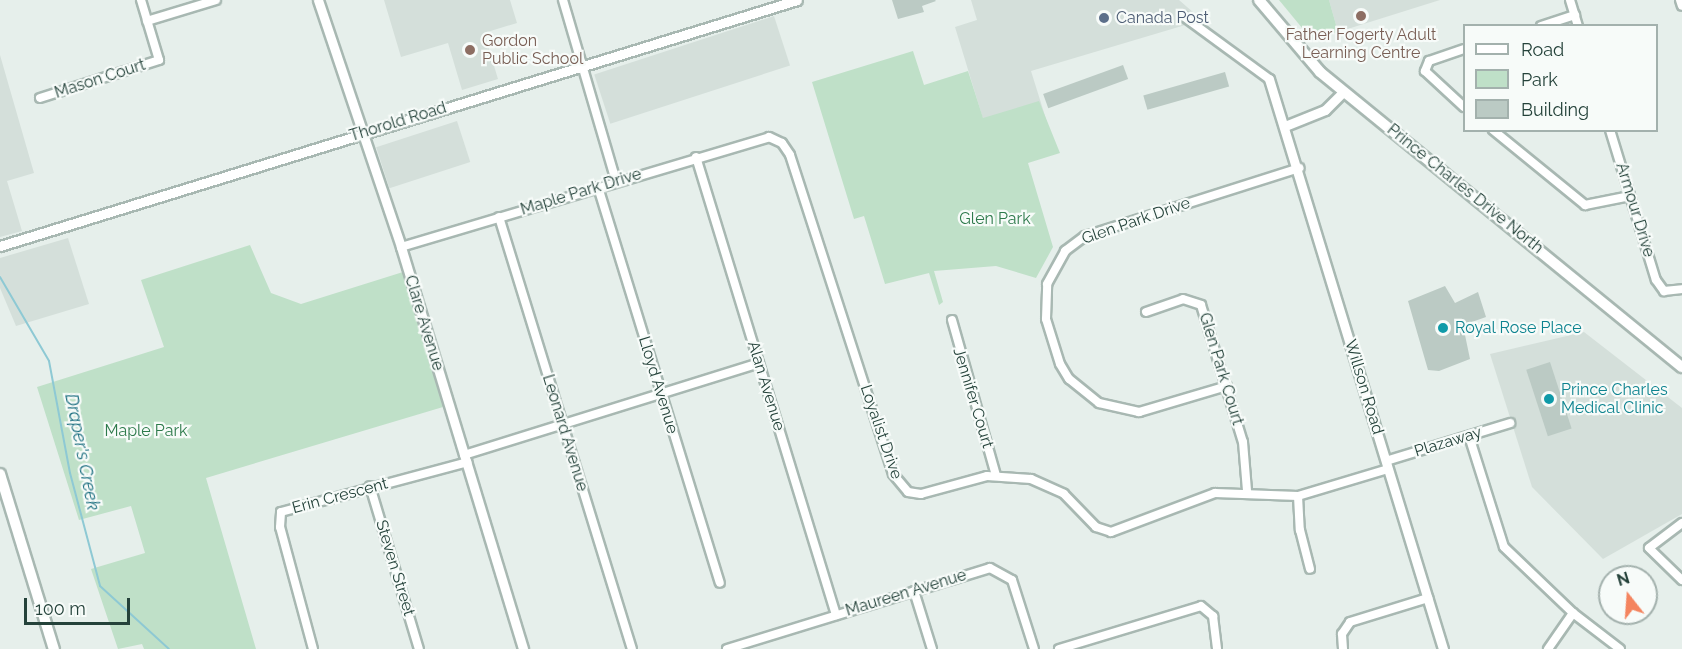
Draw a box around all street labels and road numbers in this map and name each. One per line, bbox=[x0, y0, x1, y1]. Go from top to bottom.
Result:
street label: Mason Court bbox=[52, 55, 148, 103]
street label: Thorold Road bbox=[347, 98, 449, 146]
street label: Prince Charles Drive North bbox=[1383, 120, 1547, 258]
street label: Armour Drive bbox=[1611, 160, 1659, 260]
street label: Maple Park Drive bbox=[518, 165, 644, 219]
street label: Glen Park Drive bbox=[1079, 193, 1193, 249]
street label: Clare Avenue bbox=[400, 273, 448, 373]
street label: Glen Park Court bbox=[1195, 311, 1247, 427]
street label: Lloyd Avenue bbox=[634, 334, 682, 436]
street label: Willson Road bbox=[1340, 337, 1388, 437]
street label: Alan Avenue bbox=[743, 339, 789, 433]
street label: Jennifer Court bbox=[949, 345, 997, 451]
street label: Leonard Avenue bbox=[538, 372, 592, 494]
street label: Loyalist Drive bbox=[856, 382, 906, 482]
street label: Plazaway bbox=[1412, 423, 1484, 461]
street label: Erin Crescent bbox=[290, 474, 390, 518]
street label: Steven Street bbox=[371, 518, 419, 618]
street label: Maureen Avenue bbox=[843, 565, 969, 621]

